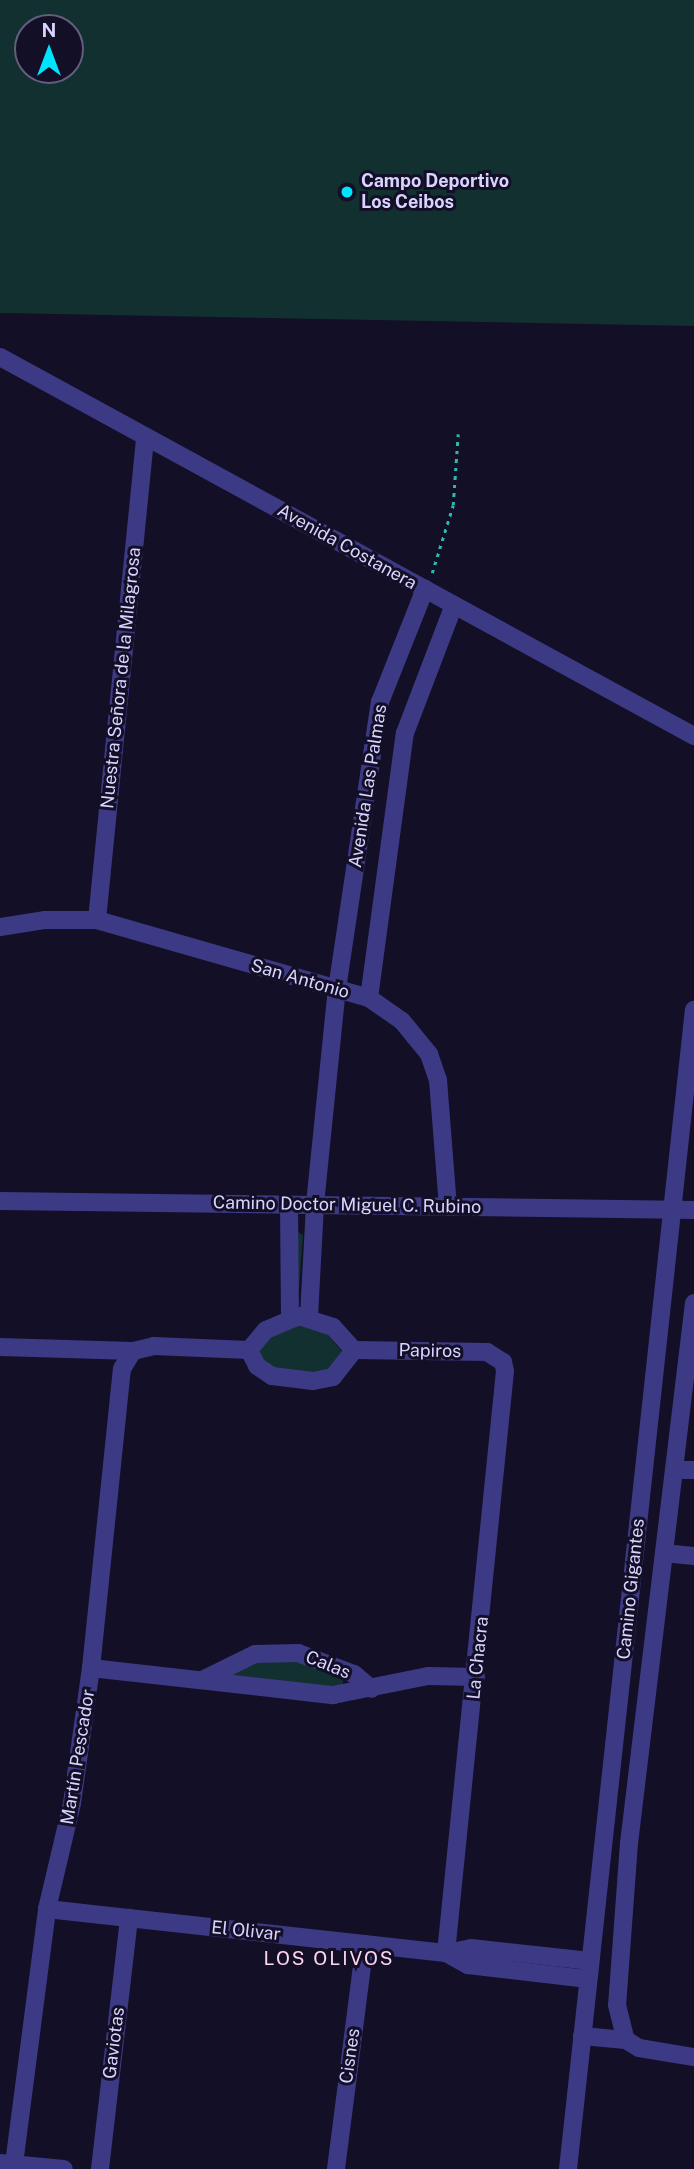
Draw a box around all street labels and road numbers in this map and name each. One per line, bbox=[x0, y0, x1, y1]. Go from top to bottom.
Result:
street label: Avenida Costanera bbox=[273, 500, 421, 594]
street label: Nuestra Señora de la Milagrosa bbox=[97, 546, 145, 810]
street label: Avenida Las Palmas bbox=[344, 703, 392, 869]
street label: San Antonio bbox=[248, 955, 352, 1003]
street label: Camino Doctor Miguel C. Rubino bbox=[213, 1192, 481, 1218]
street label: Papiros bbox=[398, 1340, 462, 1362]
street label: Camino Gigantes bbox=[613, 1517, 649, 1661]
street label: La Chacra bbox=[463, 1615, 493, 1701]
street label: Calas bbox=[302, 1646, 354, 1684]
street label: Martín Pescador bbox=[57, 1688, 99, 1826]
street label: El Olivar bbox=[210, 1917, 282, 1945]
street label: Gaviotas bbox=[99, 2006, 129, 2080]
street label: Cisnes bbox=[335, 2027, 365, 2085]

